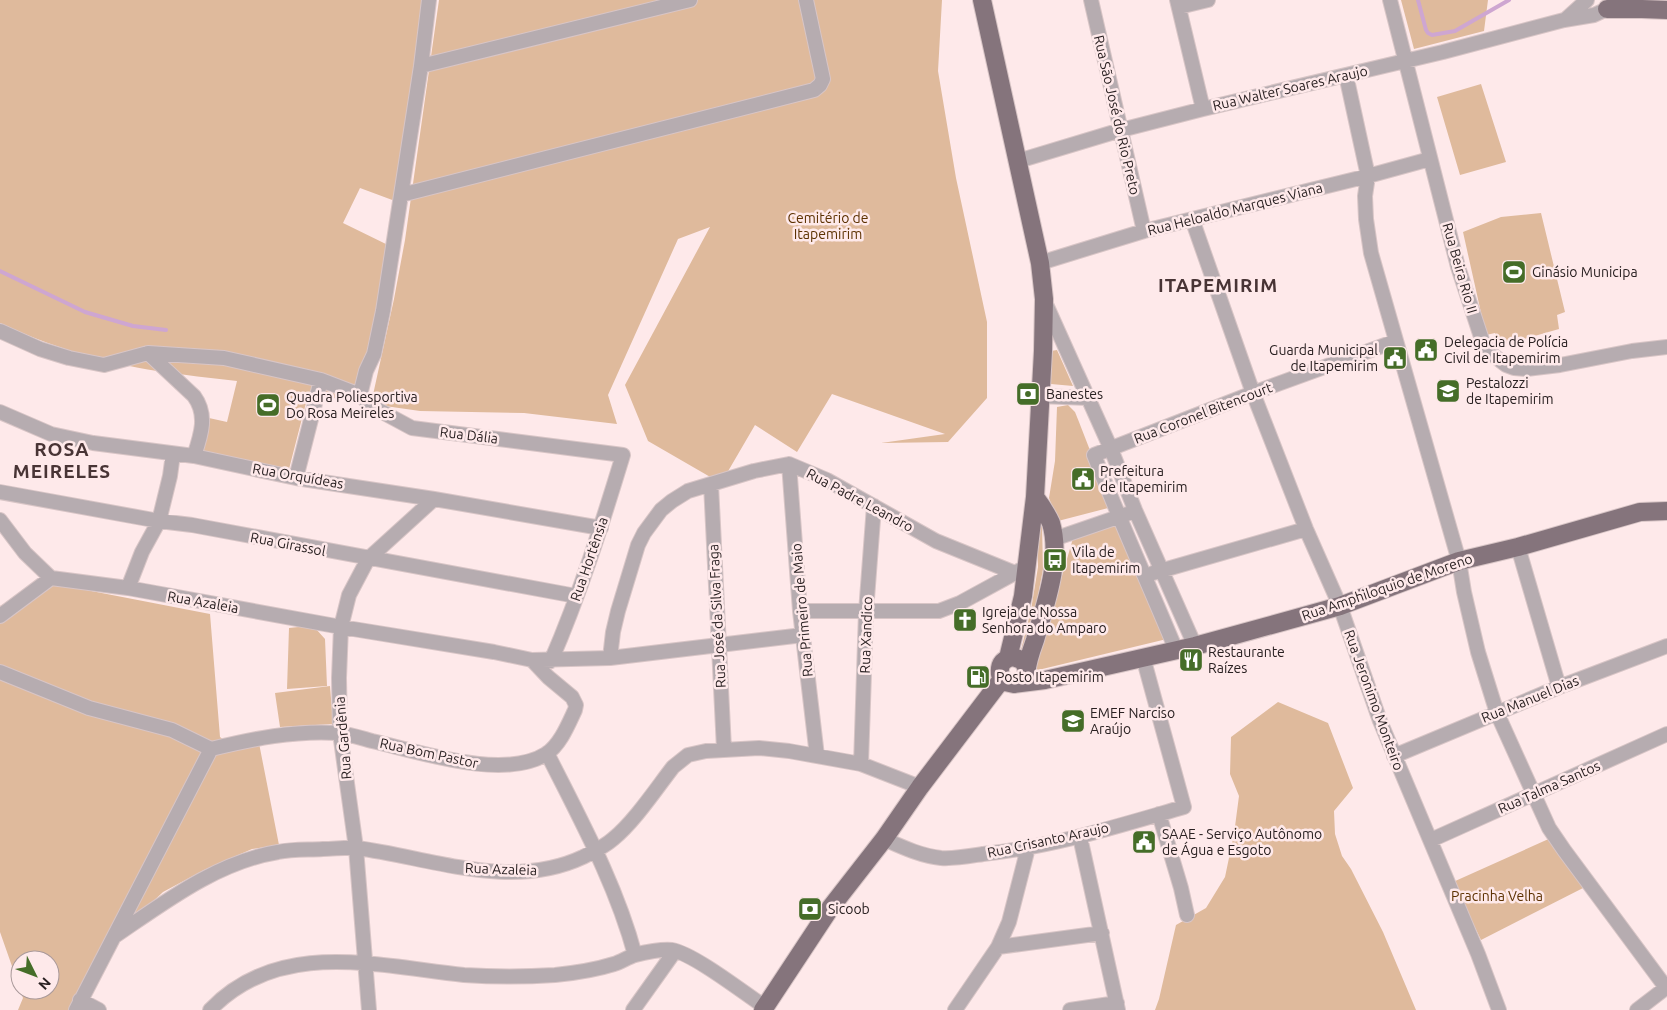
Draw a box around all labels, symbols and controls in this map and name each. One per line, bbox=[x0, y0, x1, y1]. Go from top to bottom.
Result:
street label: Rua São José do Rio Preto bbox=[1091, 34, 1143, 196]
street label: Rua Walter Soares Araujo bbox=[1211, 62, 1369, 114]
street label: Rua Heloaldo Marques Viana bbox=[1146, 179, 1324, 239]
park label: Cemitério de Itapemirim bbox=[787, 210, 869, 242]
street label: Rua Beira Rio II bbox=[1439, 221, 1481, 315]
sports icon: Ginásio Municipa bbox=[1501, 259, 1527, 285]
place label: Ginásio Municipa bbox=[1532, 264, 1638, 280]
district label: ITAPEMIRIM bbox=[1158, 274, 1278, 296]
place label: Delegacia de Polícia Civil de Itapemirim bbox=[1444, 334, 1568, 366]
public building icon: Delegacia de Polícia Civil de Itapemirim bbox=[1413, 337, 1439, 363]
place label: Guarda Municipal de Itapemirim bbox=[1269, 342, 1378, 374]
public building icon: Guarda Municipal de Itapemirim bbox=[1382, 345, 1408, 371]
place label: Pestalozzi de Itapemirim bbox=[1466, 375, 1554, 407]
school or university icon: Pestalozzi de Itapemirim bbox=[1435, 378, 1461, 404]
street label: Rua Coronel Bitencourt bbox=[1132, 379, 1275, 447]
bank icon: Banestes bbox=[1015, 381, 1041, 407]
place label: Banestes bbox=[1046, 386, 1103, 402]
place label: Quadra Poliesportiva Do Rosa Meireles bbox=[286, 389, 418, 421]
sports icon: Quadra Poliesportiva Do Rosa Meireles bbox=[255, 392, 281, 418]
street label: Rua Dália bbox=[439, 423, 499, 447]
district label: ROSA MEIRELES bbox=[13, 438, 111, 482]
street label: Rua Orquídeas bbox=[251, 460, 345, 492]
place label: Prefeitura de Itapemirim bbox=[1100, 463, 1188, 495]
street label: Rua Padre Leandro bbox=[804, 465, 916, 535]
public building icon: Prefeitura de Itapemirim bbox=[1070, 466, 1096, 492]
street label: Rua Hortênsia bbox=[567, 515, 611, 603]
street label: Rua Girassol bbox=[249, 529, 327, 559]
street label: Rua Primeiro de Maio bbox=[788, 542, 816, 678]
street label: Rua José da Silva Fraga bbox=[705, 544, 729, 688]
place label: Vila de Itapemirim bbox=[1072, 544, 1140, 576]
bus stop icon: Vila de Itapemirim bbox=[1042, 547, 1068, 573]
street label: Rua Amphiloquio de Moreno bbox=[1300, 550, 1474, 624]
street label: Rua Azaleia bbox=[166, 588, 240, 616]
street label: Rua Xandico bbox=[857, 596, 875, 674]
place label: Igreja de Nossa Senhora do Amparo bbox=[982, 604, 1107, 636]
church icon: Igreja de Nossa Senhora do Amparo bbox=[952, 607, 978, 633]
street label: Rua Jeronimo Monteiro bbox=[1341, 627, 1407, 773]
place label: Restaurante Raízes bbox=[1208, 644, 1285, 676]
restaurant icon: Restaurante Raízes bbox=[1178, 647, 1204, 673]
fuel station icon: Posto Itapemirim bbox=[965, 664, 991, 690]
place label: Posto Itapemirim bbox=[996, 669, 1104, 685]
street label: Rua Manuel Dias bbox=[1479, 672, 1581, 726]
street label: Rua Gardênia bbox=[331, 696, 355, 780]
place label: EMEF Narciso Araújo bbox=[1090, 705, 1175, 737]
school or university icon: EMEF Narciso Araújo bbox=[1060, 708, 1086, 734]
street label: Rua Bom Pastor bbox=[378, 735, 480, 771]
street label: Rua Talma Santos bbox=[1496, 757, 1602, 817]
street label: Rua Crisanto Araujo bbox=[986, 819, 1110, 861]
place label: SAAE - Serviço Autônomo de Água e Esgoto bbox=[1162, 826, 1322, 858]
public building icon: SAAE - Serviço Autônomo de Água e Esgoto bbox=[1131, 829, 1157, 855]
street label: Rua Azaleia bbox=[465, 860, 537, 878]
park label: Pracinha Velha bbox=[1451, 888, 1543, 904]
bank icon: Sicoob bbox=[797, 896, 823, 922]
place label: Sicoob bbox=[828, 901, 870, 917]
north arrow bbox=[10, 950, 60, 1000]
text: N bbox=[35, 974, 54, 993]

